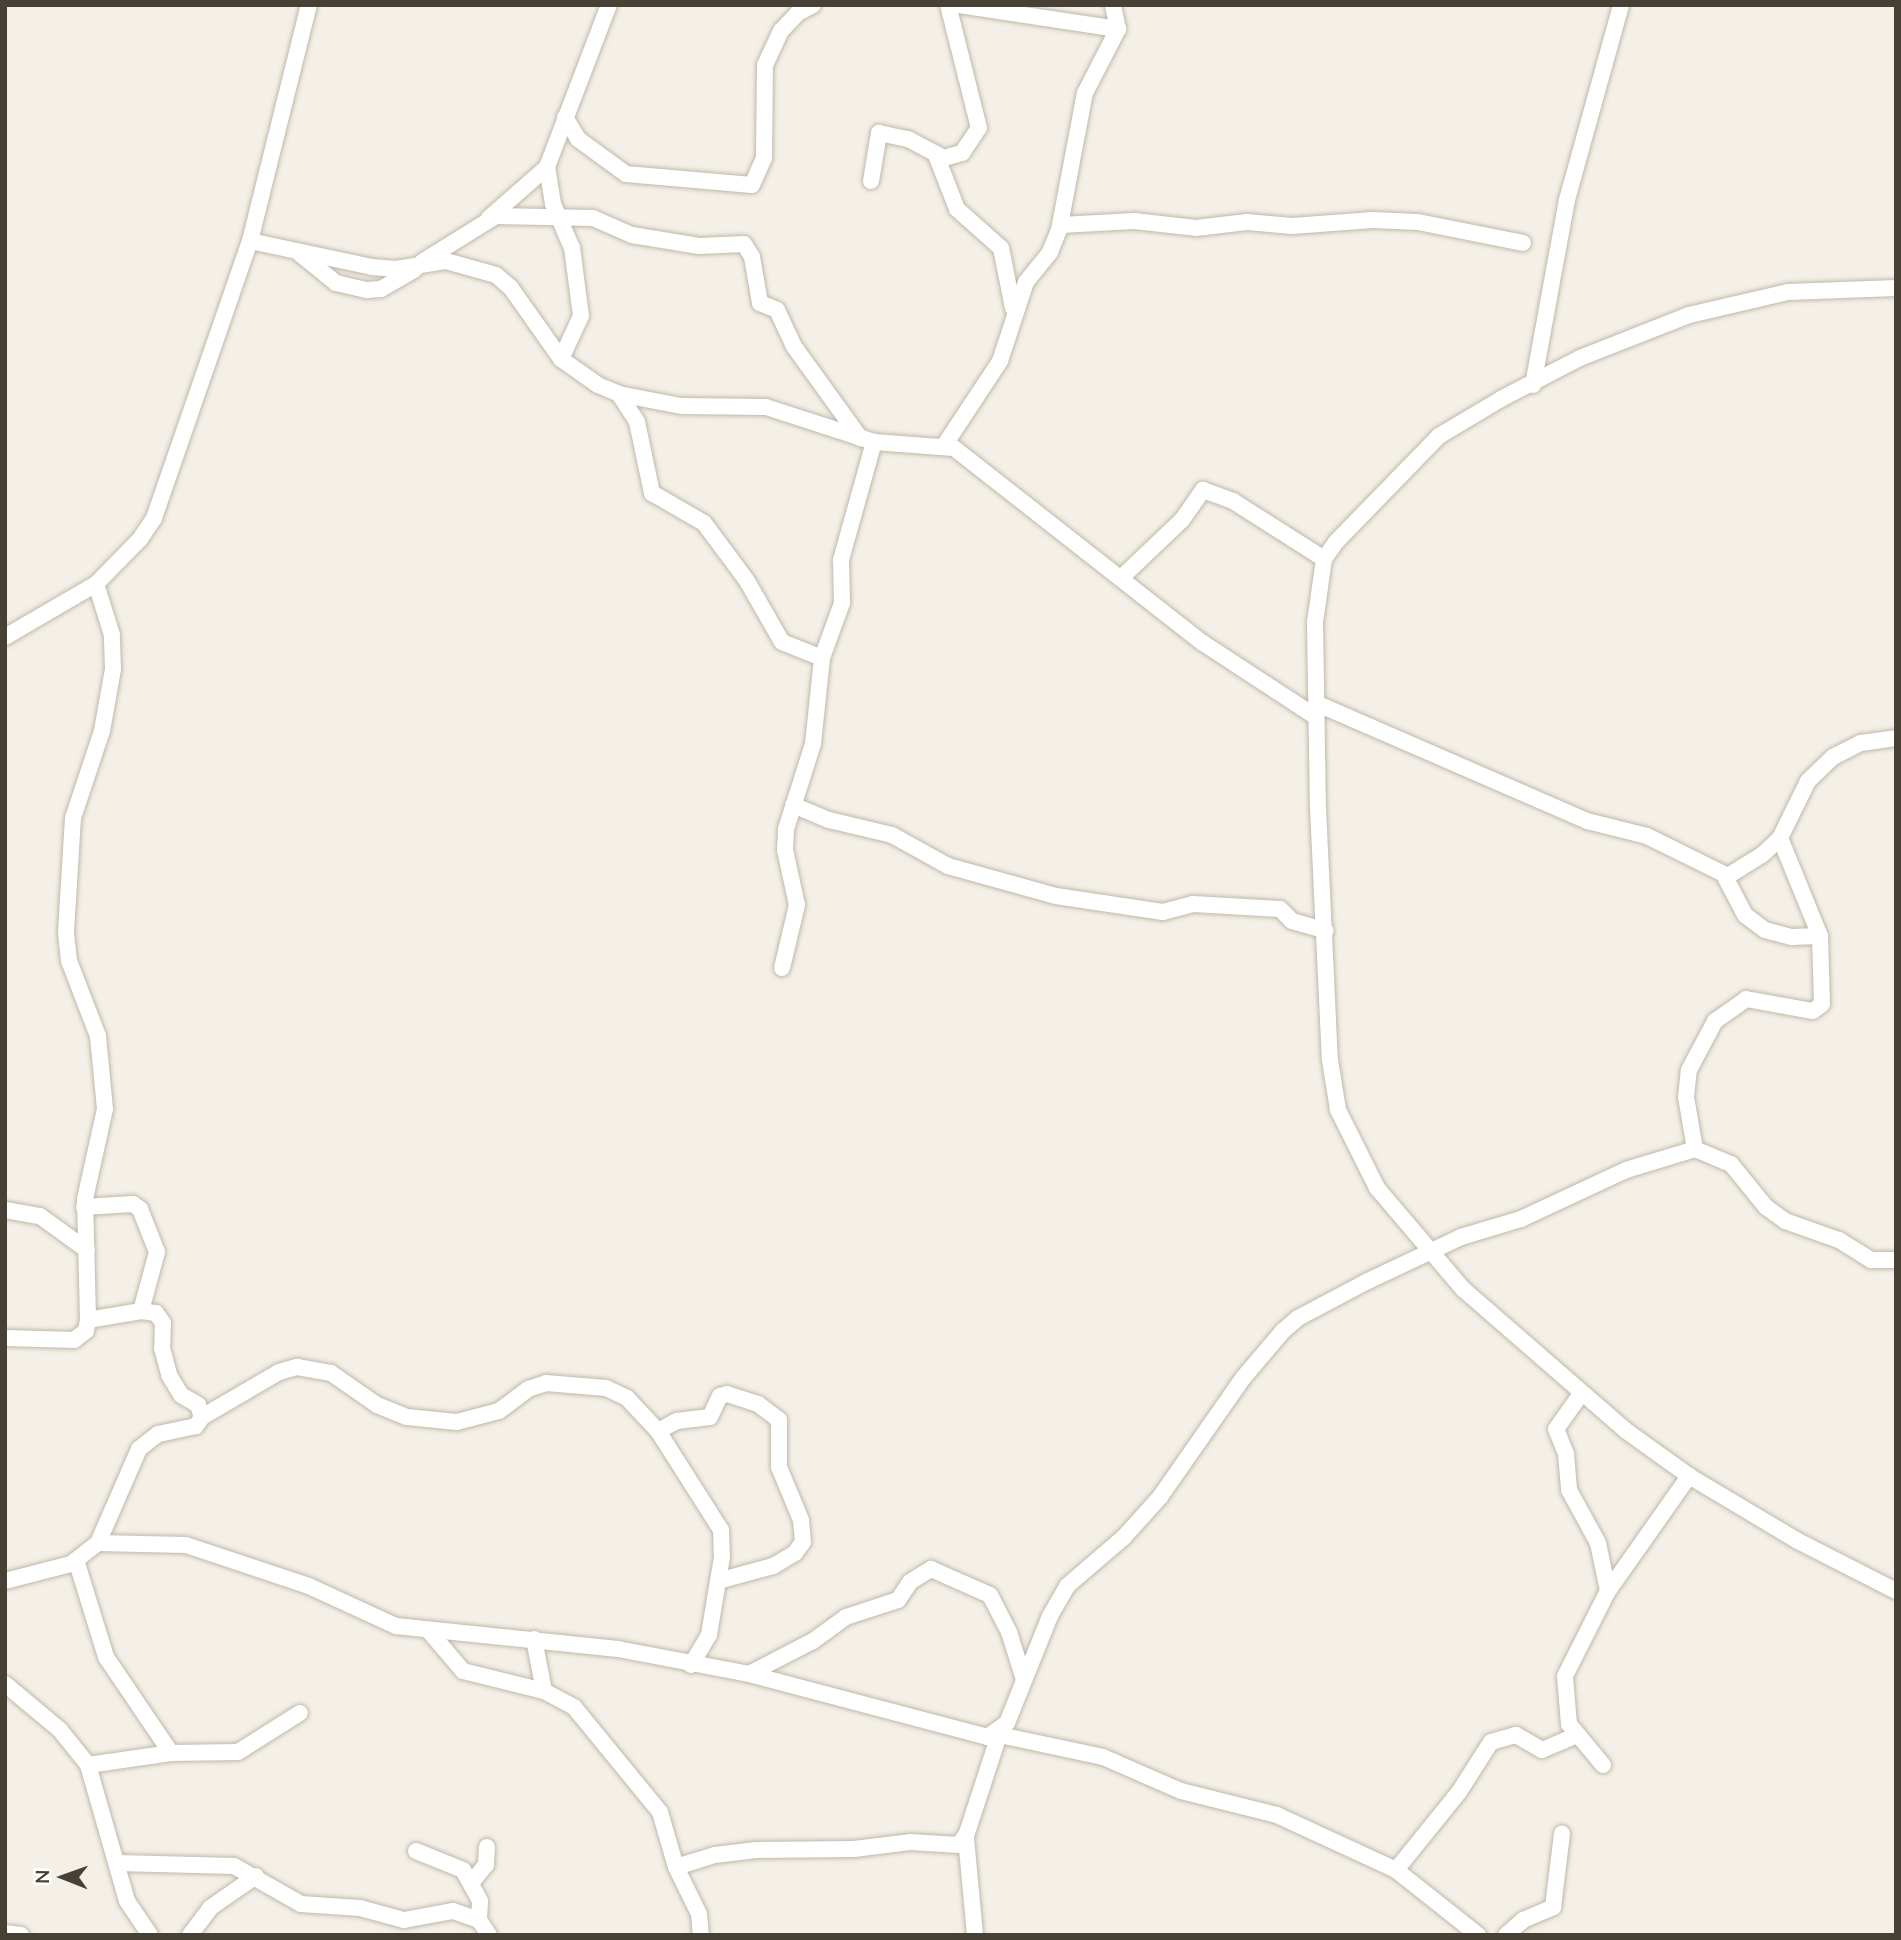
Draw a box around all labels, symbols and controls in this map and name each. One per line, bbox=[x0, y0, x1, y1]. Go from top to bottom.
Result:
north arrow bbox=[28, 1842, 98, 1912]
text: N bbox=[30, 1869, 54, 1884]

